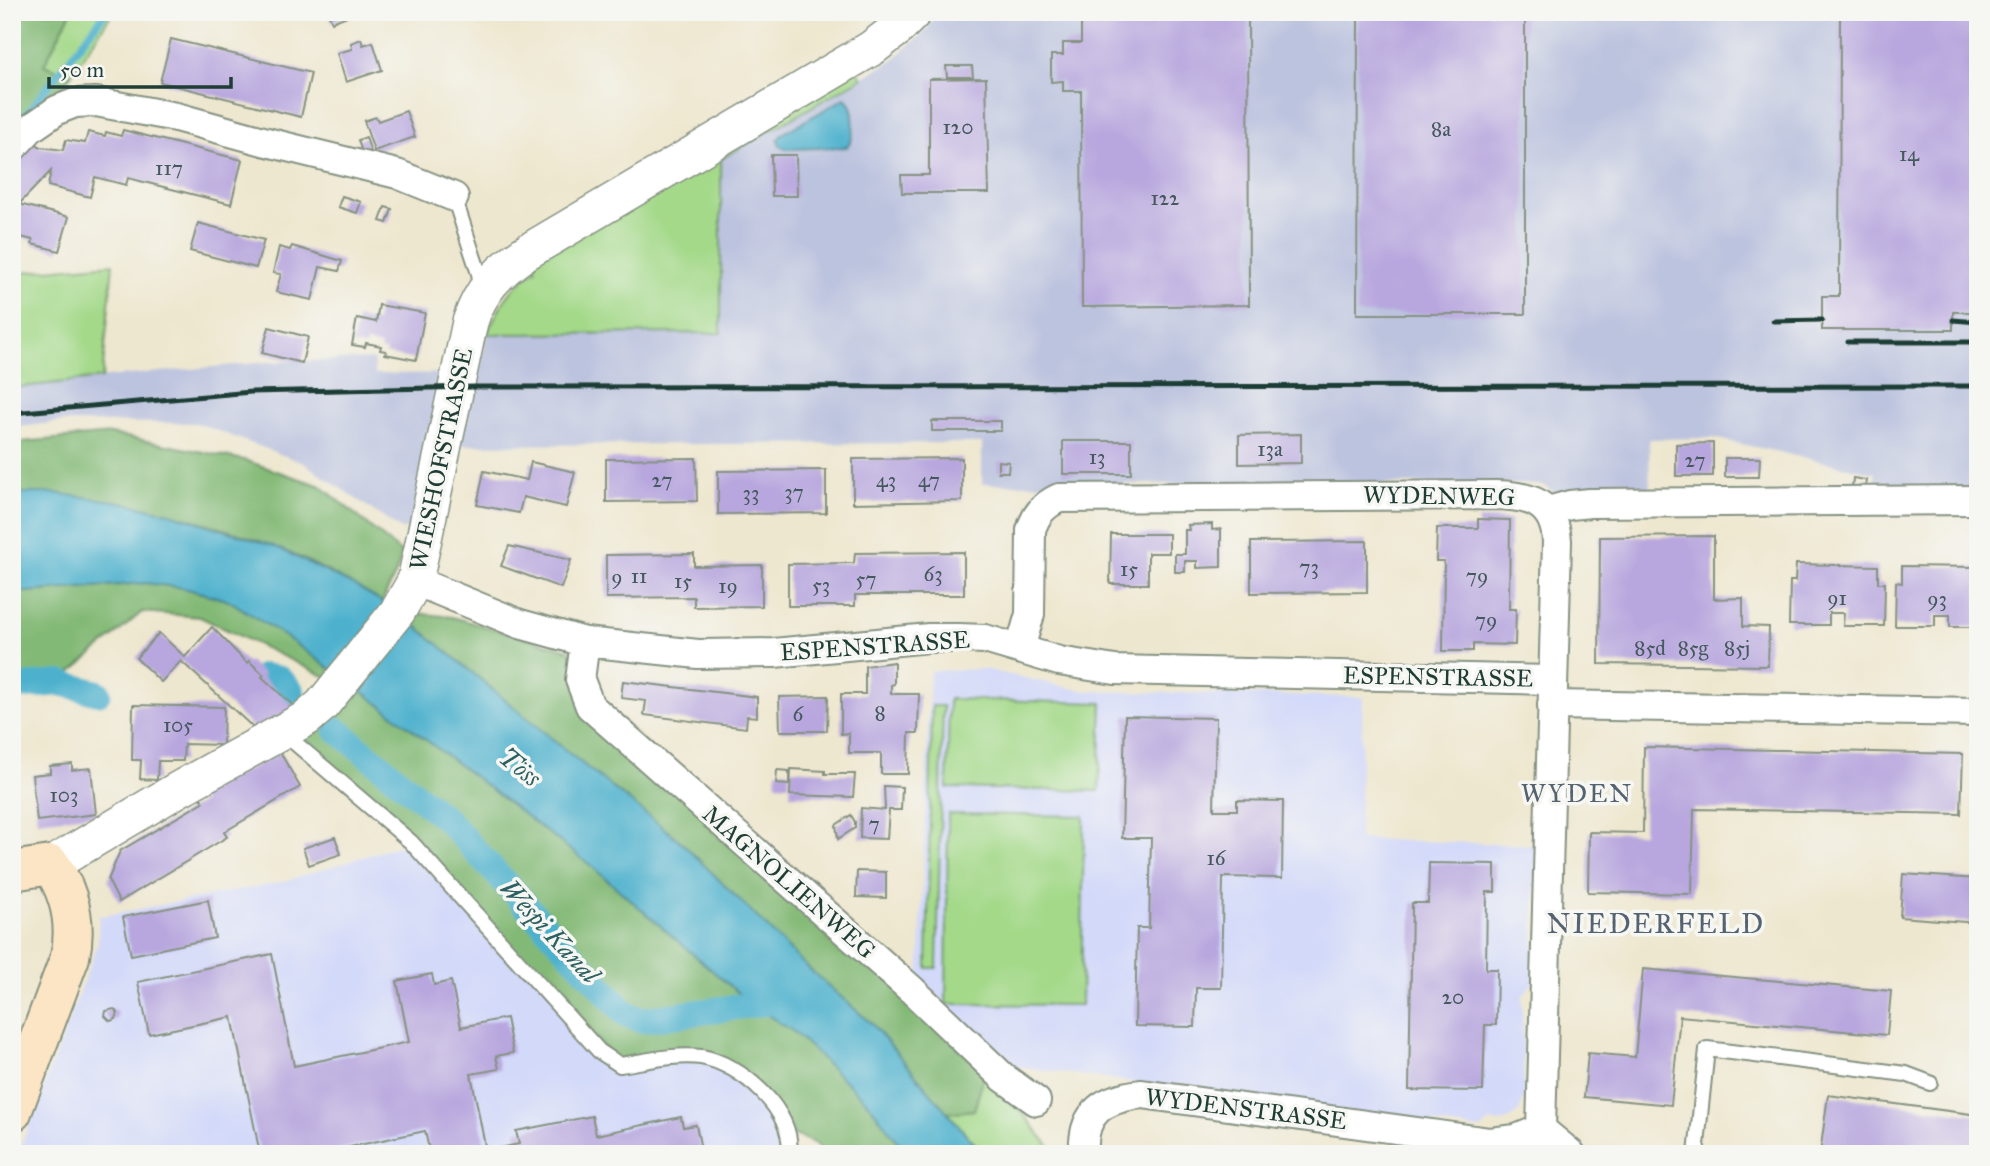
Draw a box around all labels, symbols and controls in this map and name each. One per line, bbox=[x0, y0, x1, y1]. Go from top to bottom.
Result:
scale bar bbox=[49, 46, 231, 90]
text: 50 m bbox=[60, 57, 105, 83]
house number: 120 bbox=[943, 114, 973, 140]
house number: 8a bbox=[1431, 116, 1451, 142]
house number: 14 bbox=[1899, 141, 1920, 167]
house number: 117 bbox=[155, 155, 183, 181]
house number: 122 bbox=[1151, 185, 1180, 211]
street label: WIESHOFSTRASSE bbox=[403, 345, 479, 573]
house number: 13a bbox=[1257, 436, 1283, 462]
house number: 13 bbox=[1089, 444, 1105, 470]
house number: 27 bbox=[1685, 447, 1706, 473]
house number: 27 bbox=[652, 467, 673, 493]
house number: 43 bbox=[876, 467, 896, 493]
house number: 47 bbox=[918, 467, 940, 493]
house number: 37 bbox=[784, 479, 804, 505]
house number: 33 bbox=[743, 480, 759, 506]
street label: WYDENWEG bbox=[1363, 480, 1515, 512]
house number: 73 bbox=[1299, 554, 1319, 580]
house number: 15 bbox=[1120, 556, 1138, 582]
house number: 63 bbox=[923, 561, 943, 587]
house number: 11 bbox=[631, 563, 647, 589]
house number: 79 bbox=[1466, 563, 1488, 589]
house number: 9 bbox=[611, 564, 623, 590]
house number: 57 bbox=[856, 566, 876, 592]
house number: 15 bbox=[674, 568, 692, 594]
house number: 53 bbox=[812, 572, 830, 598]
house number: 19 bbox=[718, 573, 738, 599]
house number: 91 bbox=[1827, 585, 1847, 611]
house number: 93 bbox=[1927, 586, 1947, 612]
house number: 79 bbox=[1475, 607, 1497, 633]
street label: ESPENSTRASSE bbox=[779, 624, 971, 668]
house number: 85d bbox=[1634, 635, 1666, 661]
house number: 85g bbox=[1678, 635, 1709, 661]
house number: 85j bbox=[1724, 635, 1750, 661]
street label: ESPENSTRASSE bbox=[1343, 660, 1533, 694]
house number: 8 bbox=[874, 700, 886, 726]
house number: 6 bbox=[793, 701, 805, 727]
house number: 105 bbox=[163, 712, 193, 738]
water label: Töss bbox=[493, 741, 548, 794]
district label: WYDEN bbox=[1521, 777, 1633, 809]
house number: 103 bbox=[50, 782, 78, 808]
street label: MAGNOLIENWEG bbox=[696, 799, 882, 965]
house number: 7 bbox=[868, 811, 880, 837]
house number: 16 bbox=[1206, 845, 1227, 871]
water label: Wespi Kanal bbox=[493, 872, 608, 992]
district label: NIEDERFELD bbox=[1547, 906, 1765, 941]
house number: 20 bbox=[1442, 984, 1464, 1010]
street label: WYDENSTRASSE bbox=[1144, 1082, 1348, 1136]

